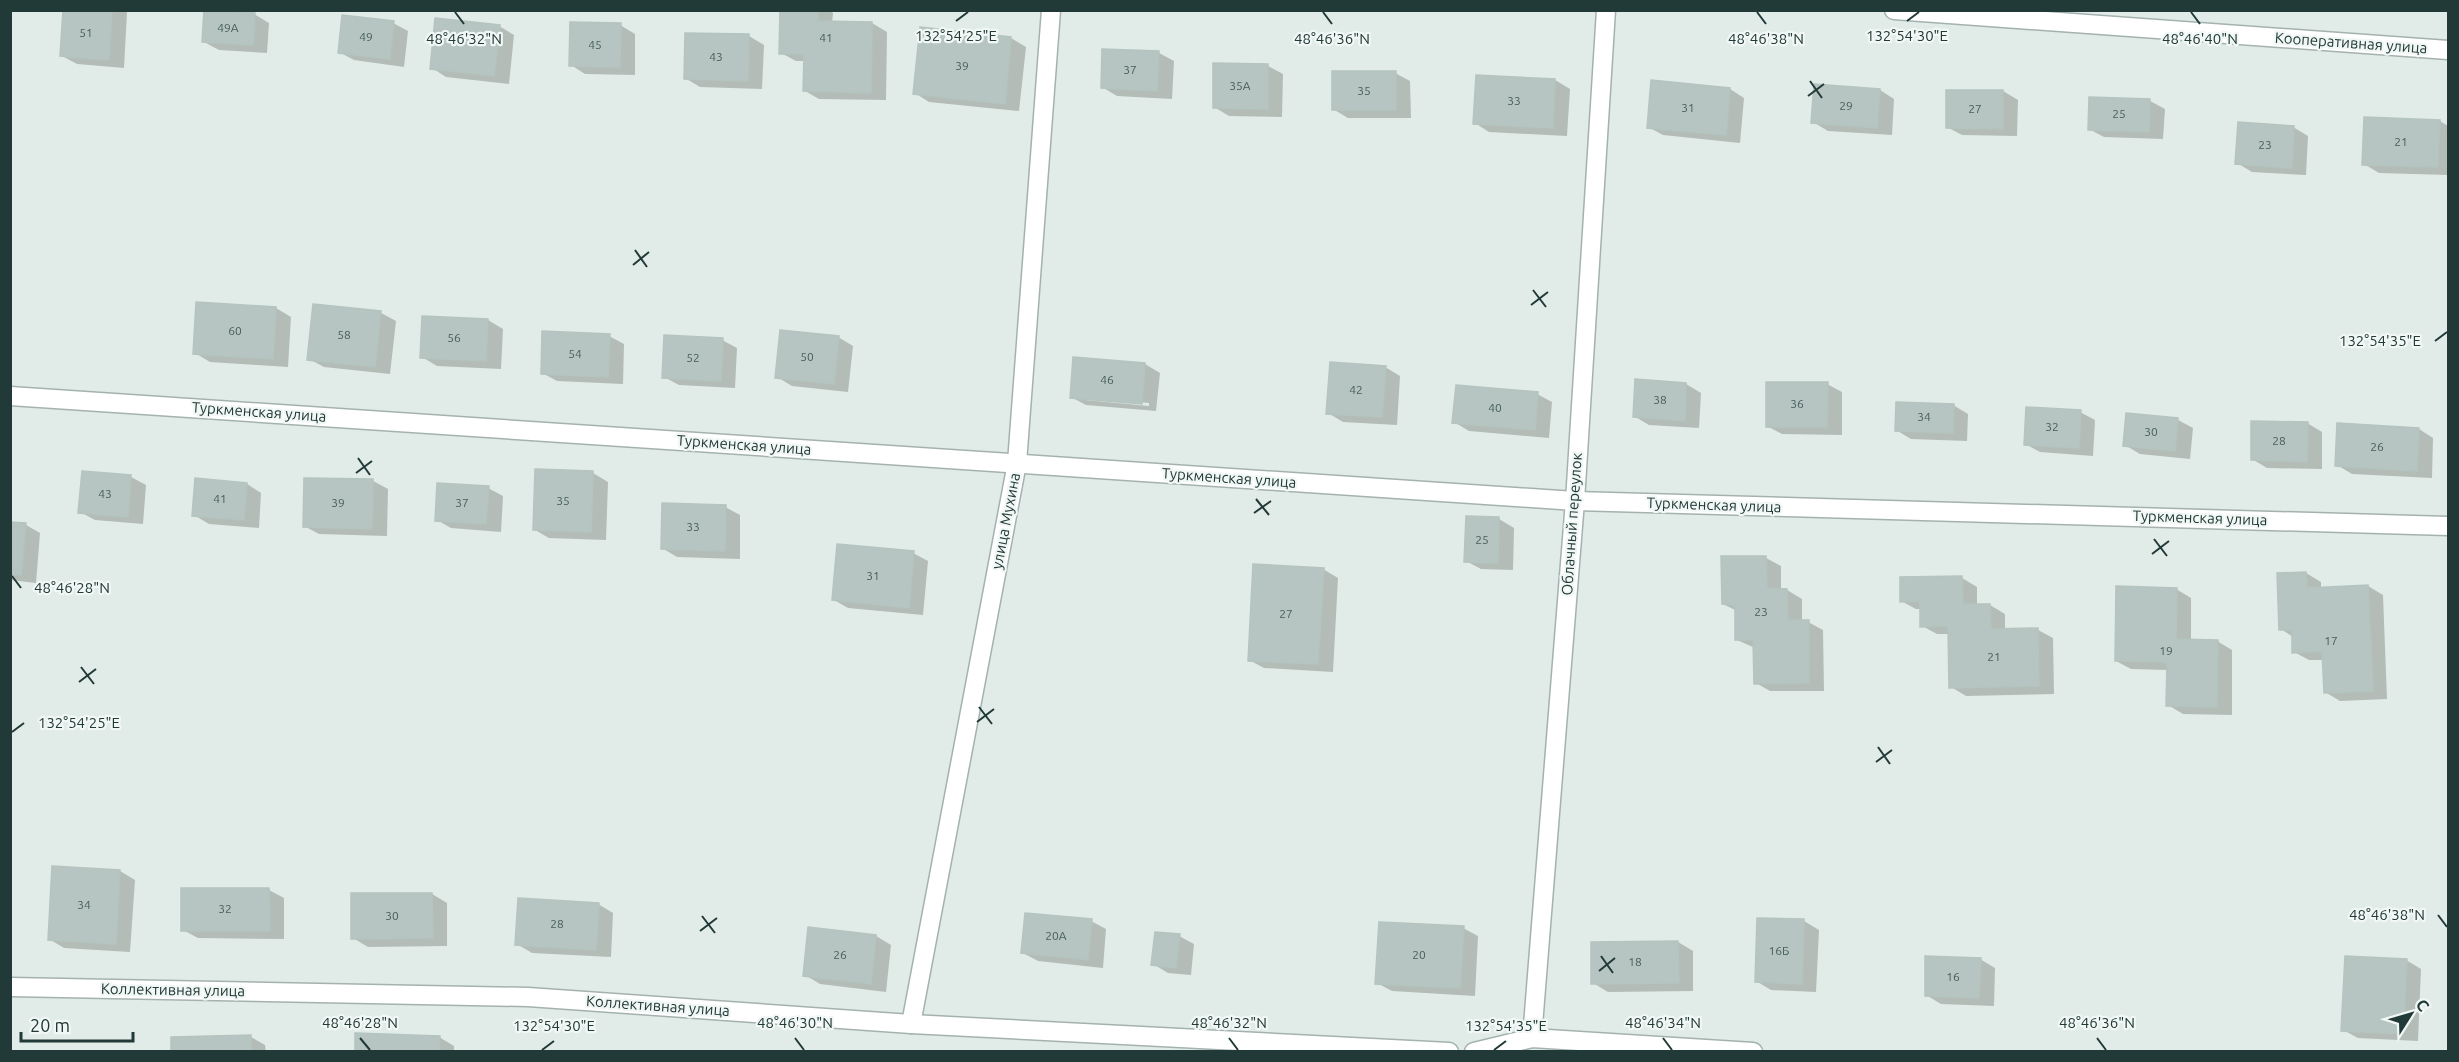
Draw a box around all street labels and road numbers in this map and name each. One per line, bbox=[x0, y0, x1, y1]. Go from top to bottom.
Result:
street label: Кооперативная улица bbox=[2274, 29, 2428, 56]
street label: Туркменская улица bbox=[191, 398, 327, 425]
street label: Туркменская улица bbox=[676, 431, 812, 458]
street label: Облачный переулок bbox=[1558, 452, 1585, 596]
street label: Туркменская улица bbox=[1161, 464, 1297, 491]
street label: улица Мухина bbox=[988, 471, 1023, 571]
street label: Туркменская улица bbox=[1646, 494, 1782, 515]
street label: Туркменская улица bbox=[2132, 507, 2268, 528]
street label: Коллективная улица bbox=[101, 980, 245, 999]
street label: Коллективная улица bbox=[586, 992, 731, 1019]

